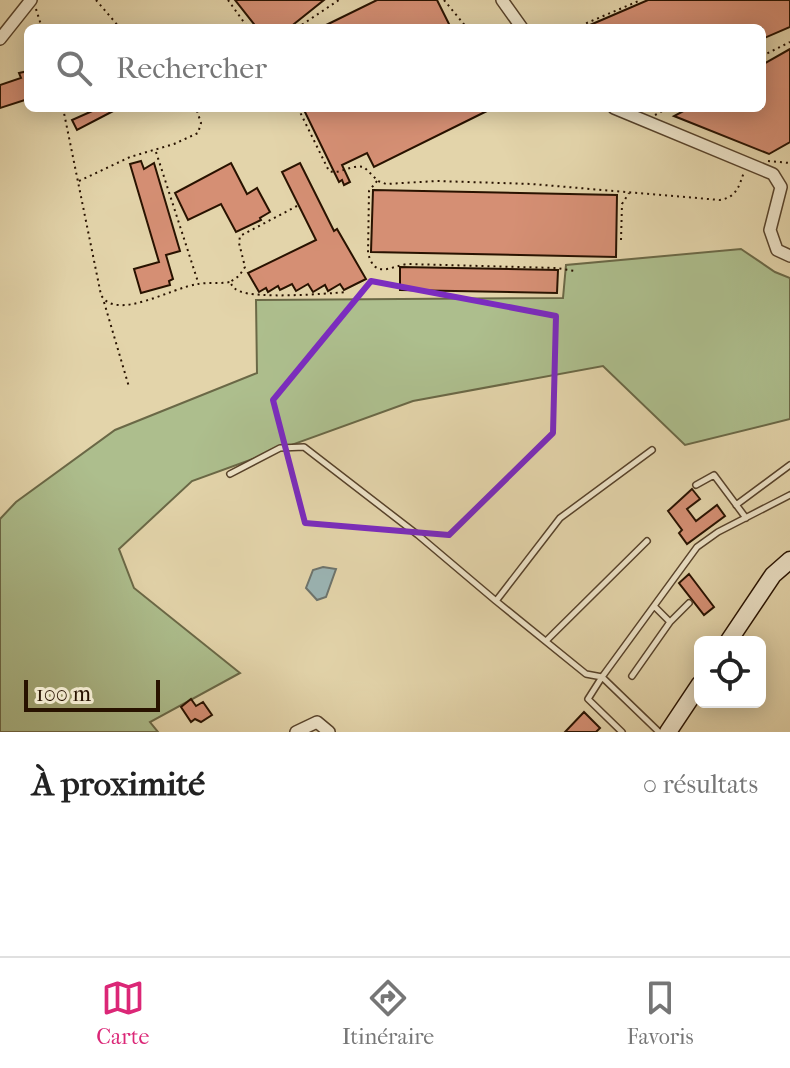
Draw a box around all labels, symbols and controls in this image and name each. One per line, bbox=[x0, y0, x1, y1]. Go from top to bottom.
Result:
search box bbox=[24, 24, 766, 112]
icon: search bbox=[52, 46, 96, 90]
text: Rechercher bbox=[116, 51, 267, 86]
map controls bbox=[694, 636, 766, 708]
button: locate bbox=[694, 636, 766, 708]
scale bar bbox=[24, 676, 160, 712]
text: 100 m bbox=[36, 681, 91, 707]
text: À proximité bbox=[32, 764, 205, 804]
text: 0 résultats bbox=[643, 769, 758, 800]
tab: Carte bbox=[96, 976, 149, 1050]
tab: Itinéraire bbox=[342, 976, 434, 1050]
tab: Favoris bbox=[627, 976, 694, 1050]

